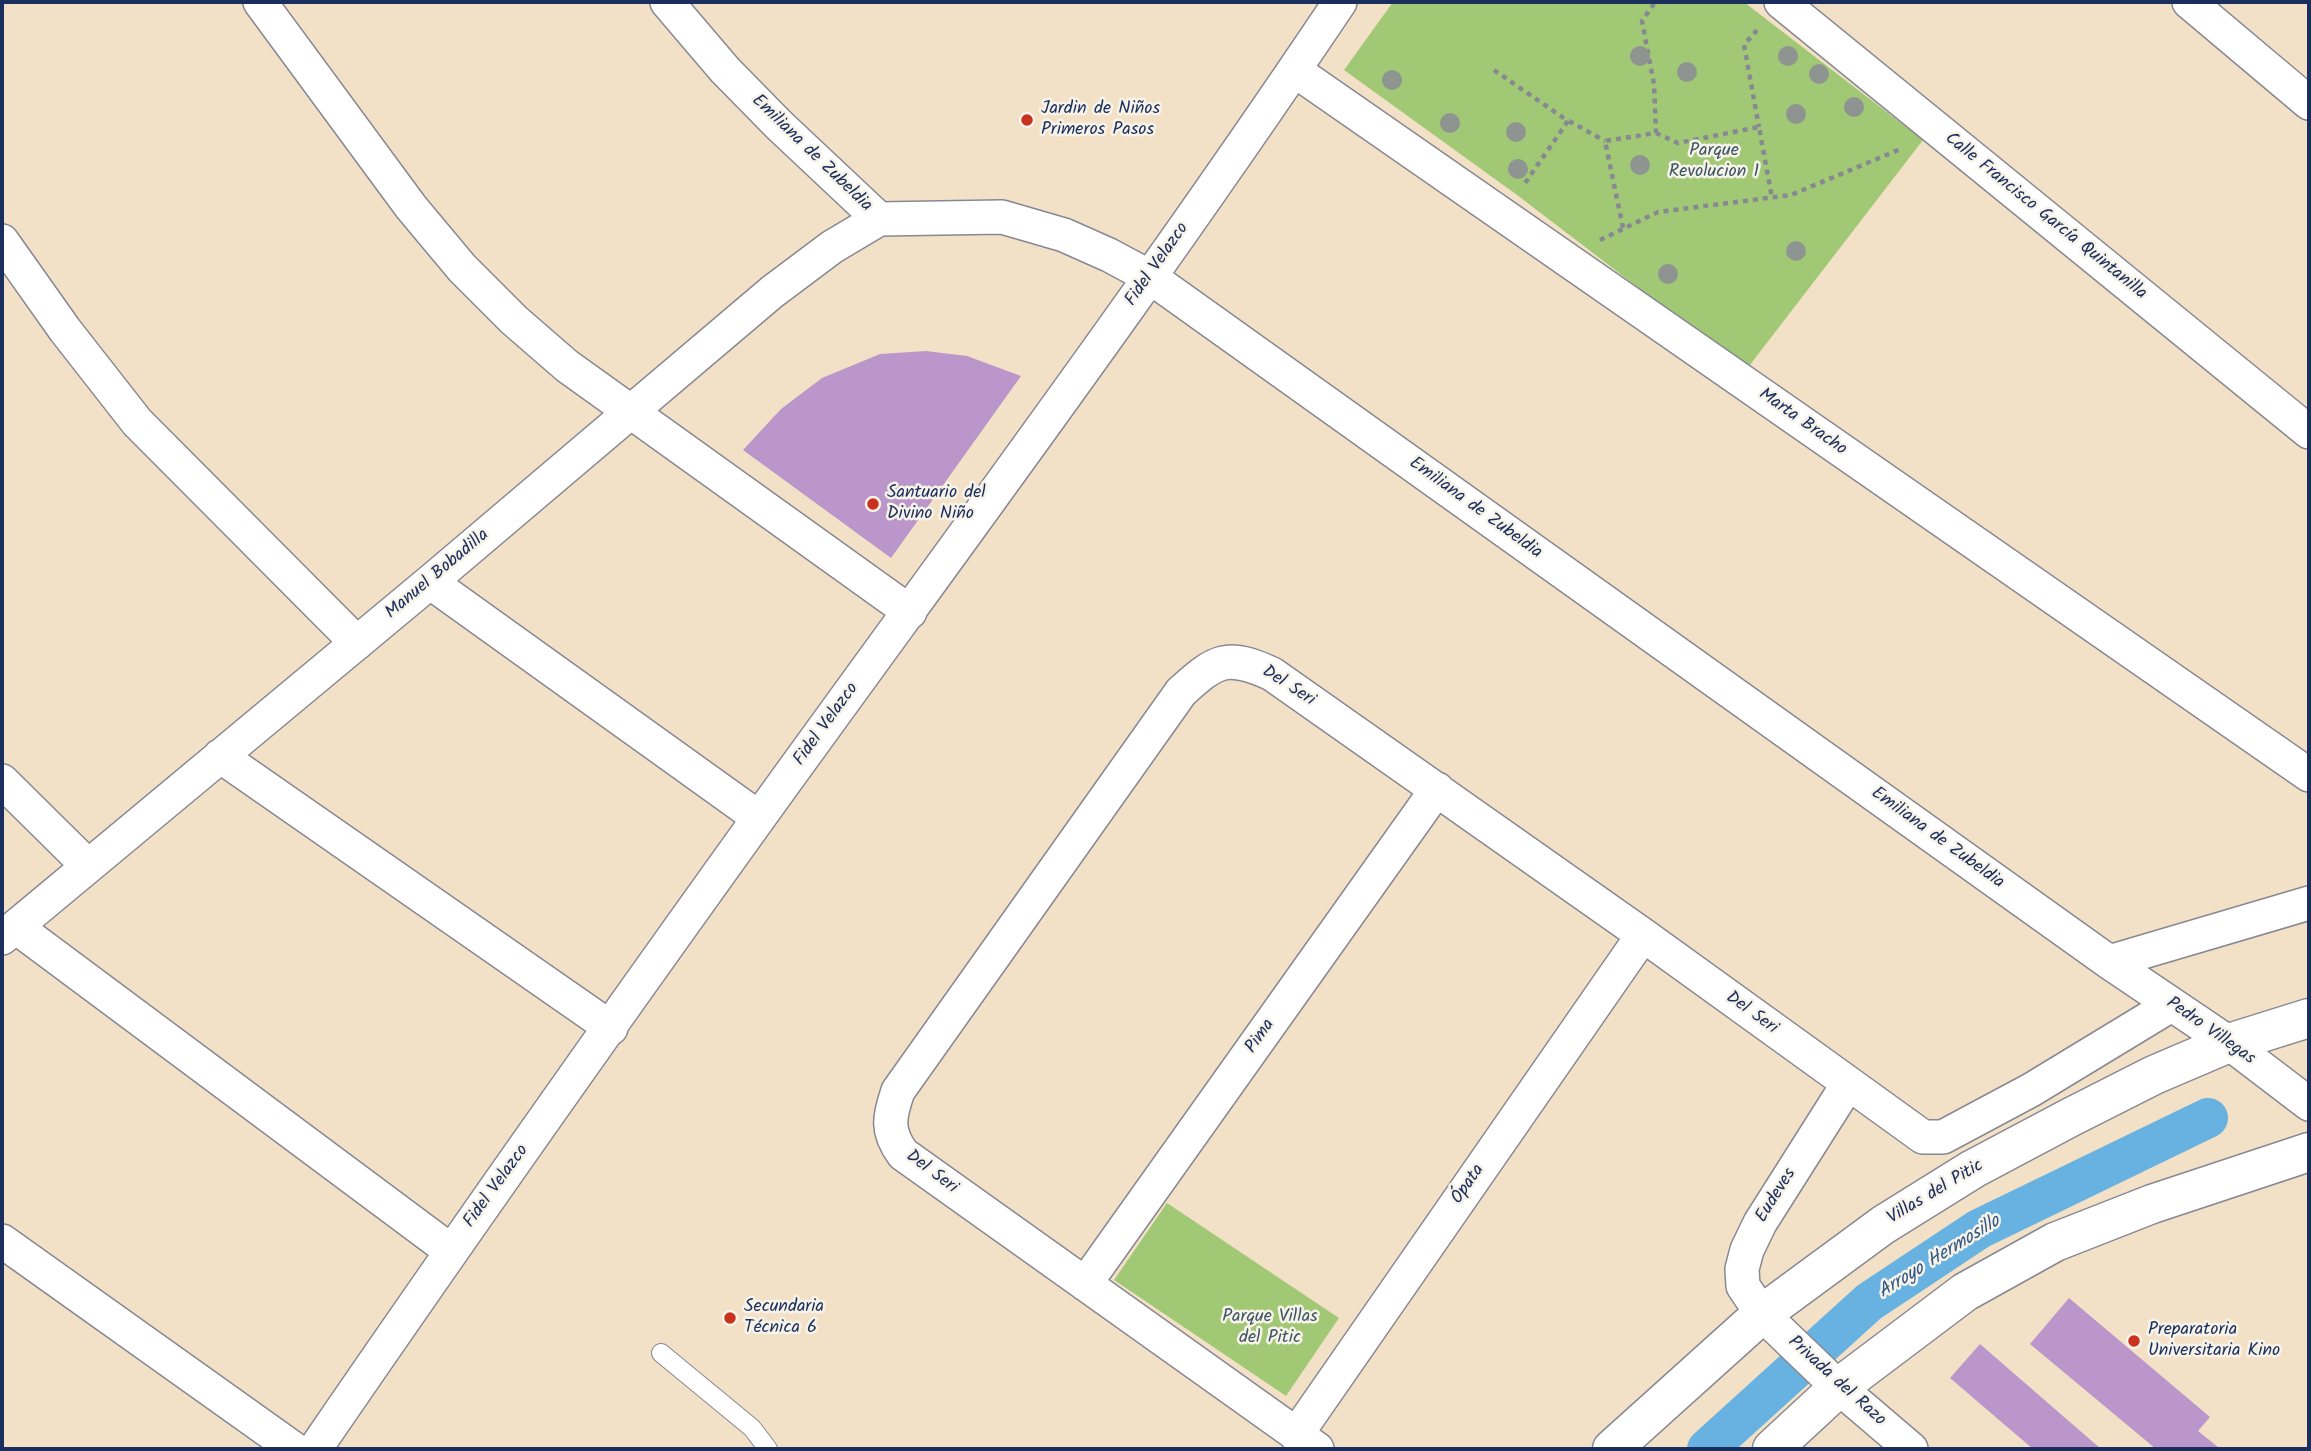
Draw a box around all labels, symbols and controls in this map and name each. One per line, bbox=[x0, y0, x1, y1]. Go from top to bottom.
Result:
street label: Emiliana de Zubeldia bbox=[746, 91, 876, 217]
place label: Jardin de Niños Primeros Pasos bbox=[1041, 99, 1160, 142]
marker: Jardin de Niños Primeros Pasos bbox=[1019, 112, 1035, 128]
street label: Calle Francisco García Quintanilla bbox=[1939, 129, 2151, 305]
park label: Parque Revolucion 1 bbox=[1669, 141, 1759, 184]
street label: Fidel Velazco bbox=[1121, 219, 1195, 311]
street label: Marta Bracho bbox=[1754, 385, 1850, 461]
street label: Emiliana de Zubeldia bbox=[1404, 453, 1546, 565]
place label: Santuario del Divino Niño bbox=[887, 483, 986, 526]
marker: Santuario del Divino Niño bbox=[865, 496, 881, 512]
street label: Manuel Bobadilla bbox=[382, 525, 494, 625]
street label: Del Seri bbox=[1257, 662, 1319, 712]
street label: Fidel Velazco bbox=[790, 679, 864, 771]
street label: Emiliana de Zubeldia bbox=[1866, 783, 2008, 895]
street label: Del Seri bbox=[1721, 988, 1781, 1040]
street label: Pedro Villegas bbox=[2161, 993, 2259, 1071]
street label: Pima bbox=[1242, 1016, 1280, 1058]
street label: Fidel Velazco bbox=[460, 1141, 534, 1233]
street label: Del Seri bbox=[901, 1147, 961, 1199]
street label: Villas del Pitic bbox=[1884, 1156, 1988, 1230]
street label: Ópata bbox=[1448, 1161, 1490, 1209]
street label: Eudeves bbox=[1752, 1165, 1802, 1227]
water label: Arroyo Hermosillo bbox=[1875, 1211, 2005, 1305]
place label: Secundaria Técnica 6 bbox=[744, 1297, 824, 1340]
park label: Parque Villas del Pitic bbox=[1222, 1307, 1318, 1350]
marker: Secundaria Técnica 6 bbox=[722, 1310, 738, 1326]
place label: Preparatoria Universitaria Kino bbox=[2148, 1320, 2280, 1362]
street label: Privada del Razo bbox=[1783, 1332, 1889, 1432]
marker: Preparatoria Universitaria Kino bbox=[2126, 1333, 2142, 1349]

